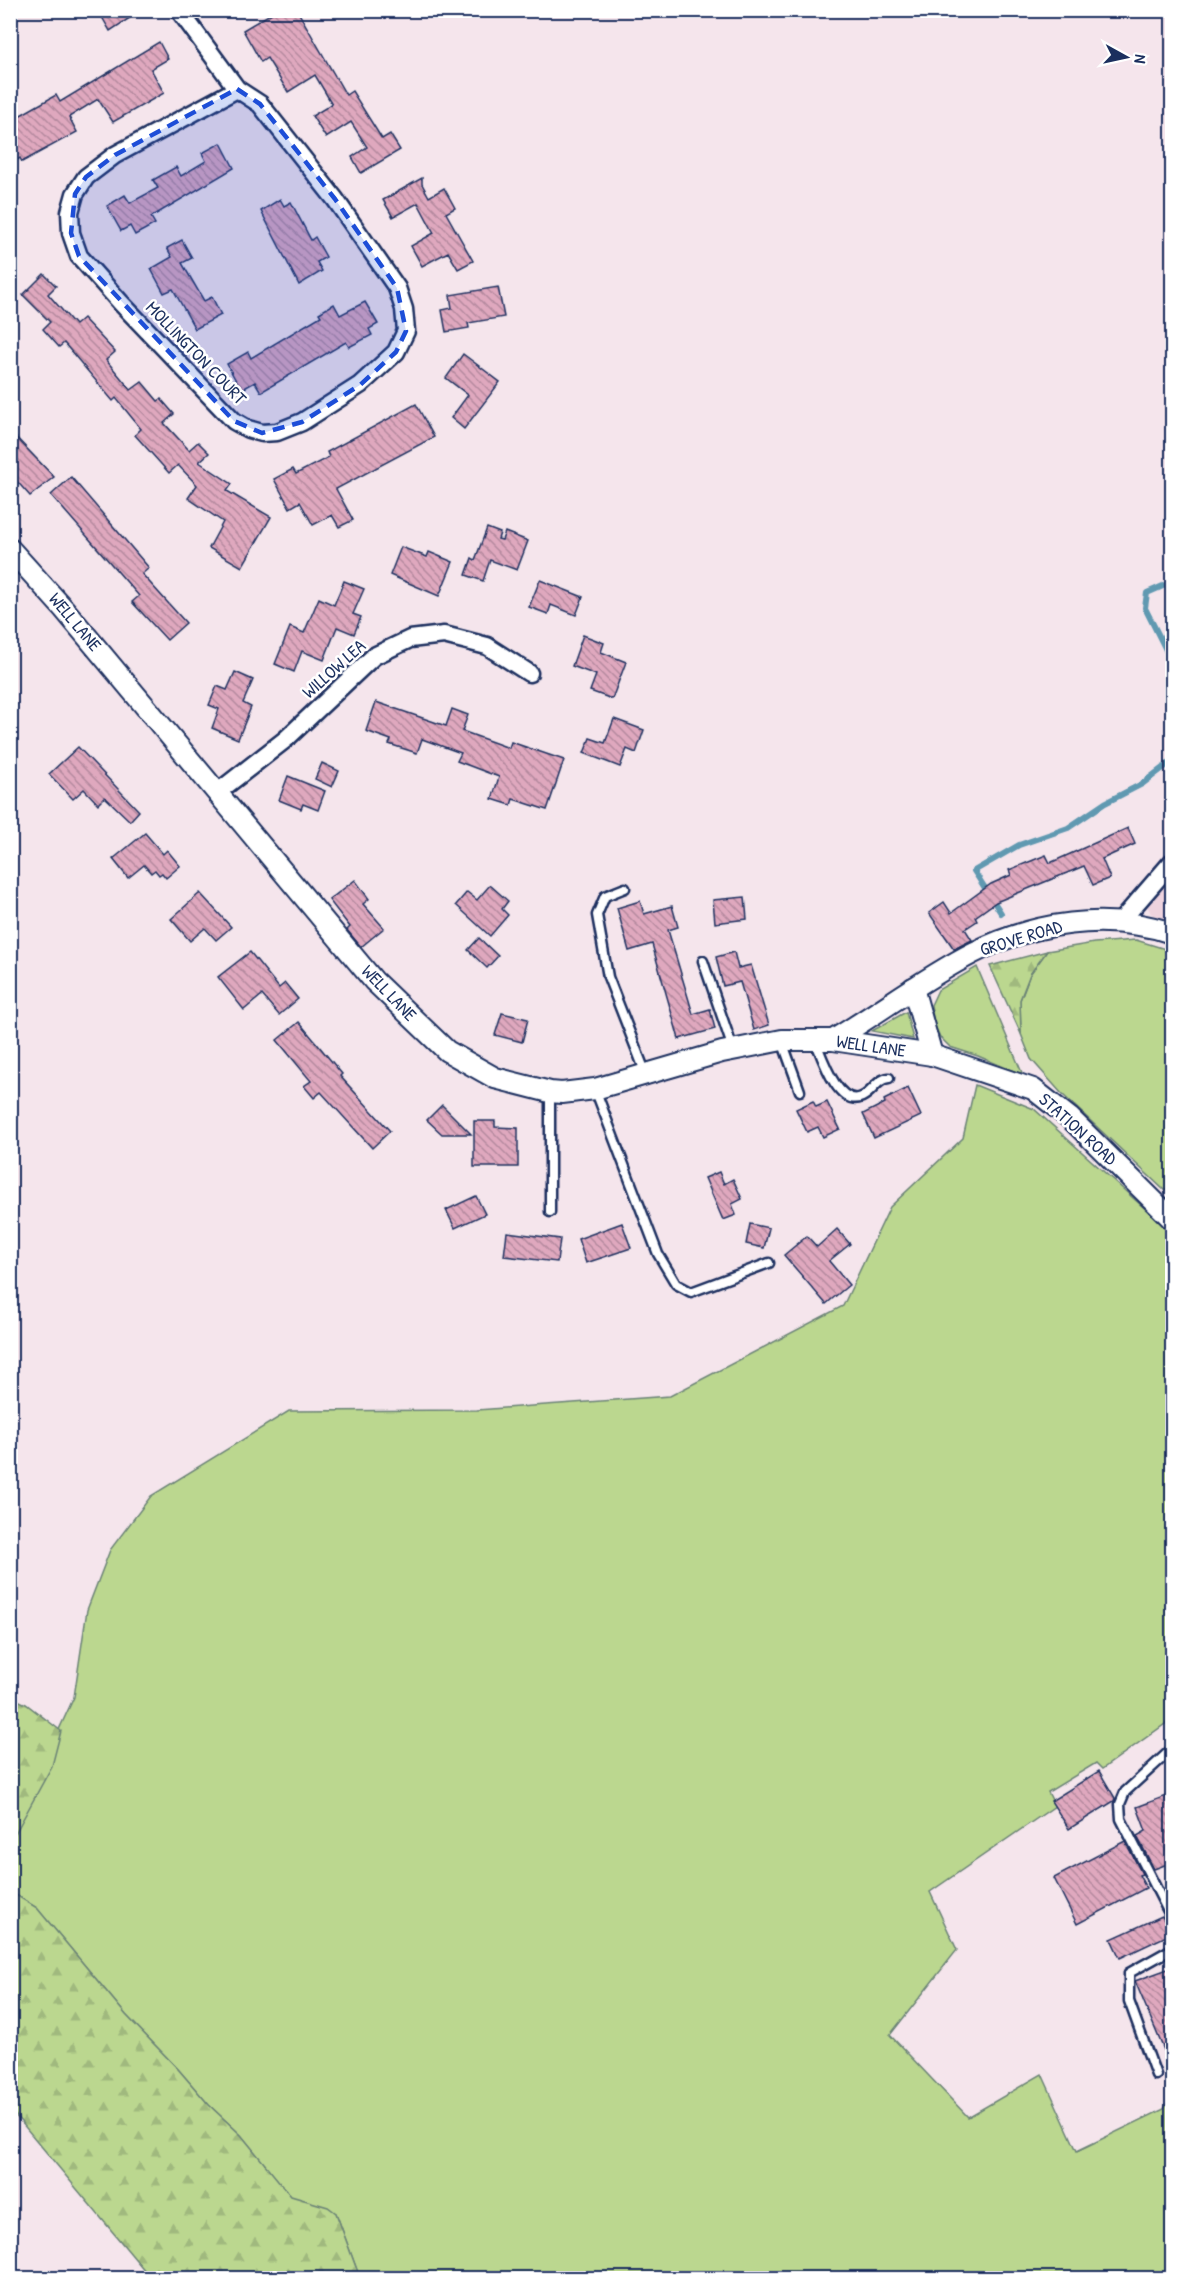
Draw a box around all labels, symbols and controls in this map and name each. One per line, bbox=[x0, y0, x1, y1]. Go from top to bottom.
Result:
north arrow bbox=[1096, 27, 1156, 87]
text: N bbox=[1129, 53, 1152, 65]
street label: MOLLINGTON COURT bbox=[140, 295, 253, 410]
street label: WELL LANE bbox=[43, 587, 107, 656]
street label: WILLOW LEA bbox=[297, 633, 371, 704]
street label: GROVE ROAD bbox=[977, 913, 1065, 962]
street label: WELL LANE bbox=[356, 959, 423, 1026]
street label: WELL LANE bbox=[835, 1028, 907, 1063]
street label: STATION ROAD bbox=[1034, 1087, 1123, 1171]

